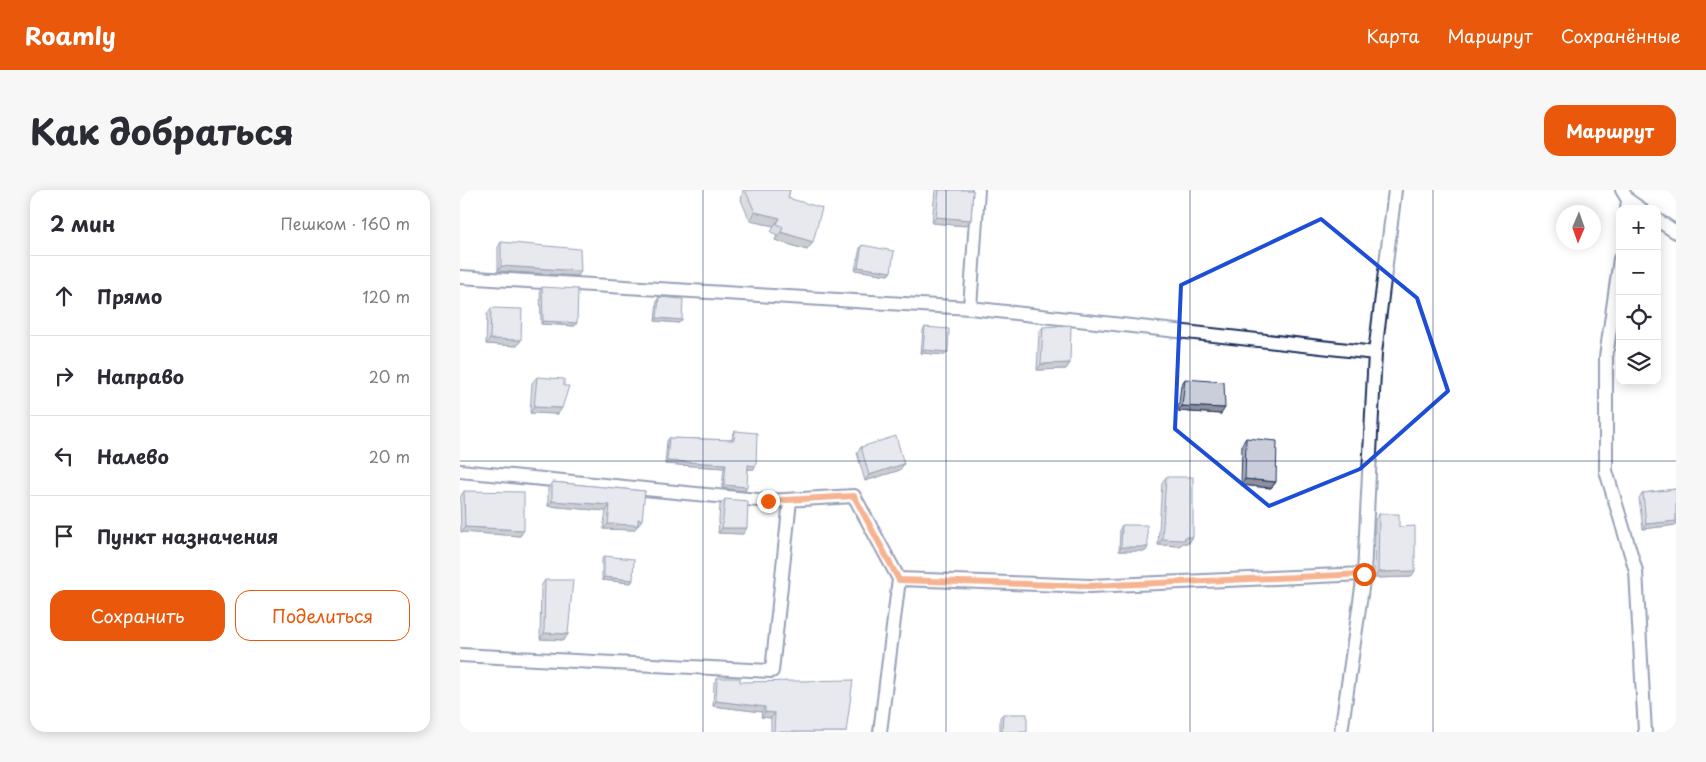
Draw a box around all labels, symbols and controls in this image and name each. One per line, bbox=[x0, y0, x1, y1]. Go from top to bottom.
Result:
text: Roamly bbox=[25, 17, 116, 53]
text: Карта bbox=[1367, 22, 1419, 49]
text: Маршрут bbox=[1447, 22, 1533, 49]
text: Сохранённые bbox=[1561, 22, 1681, 49]
text: Как добраться bbox=[30, 104, 294, 157]
button: Маршрут bbox=[1544, 105, 1676, 156]
north arrow bbox=[1556, 205, 1601, 250]
map controls bbox=[1616, 205, 1661, 385]
button: + bbox=[1616, 205, 1661, 250]
text: 2 мин bbox=[50, 207, 115, 239]
text: Пешком · 160 m bbox=[281, 211, 410, 235]
button: − bbox=[1616, 250, 1661, 295]
icon: ahead bbox=[50, 282, 78, 310]
text: Прямо bbox=[97, 282, 162, 310]
text: 120 m bbox=[363, 284, 410, 308]
button: locate bbox=[1616, 295, 1661, 340]
button: layers bbox=[1616, 340, 1661, 385]
icon: right bbox=[50, 362, 78, 390]
text: Направо bbox=[97, 362, 184, 390]
text: 20 m bbox=[369, 364, 410, 388]
icon: left bbox=[50, 442, 78, 470]
text: Налево bbox=[97, 442, 169, 470]
text: 20 m bbox=[369, 444, 410, 468]
route end bbox=[757, 490, 780, 513]
icon: arrive bbox=[50, 522, 78, 550]
text: Пункт назначения bbox=[97, 522, 278, 550]
route start bbox=[1353, 563, 1376, 586]
button: Сохранить bbox=[50, 590, 225, 641]
button: Поделиться bbox=[235, 590, 410, 641]

